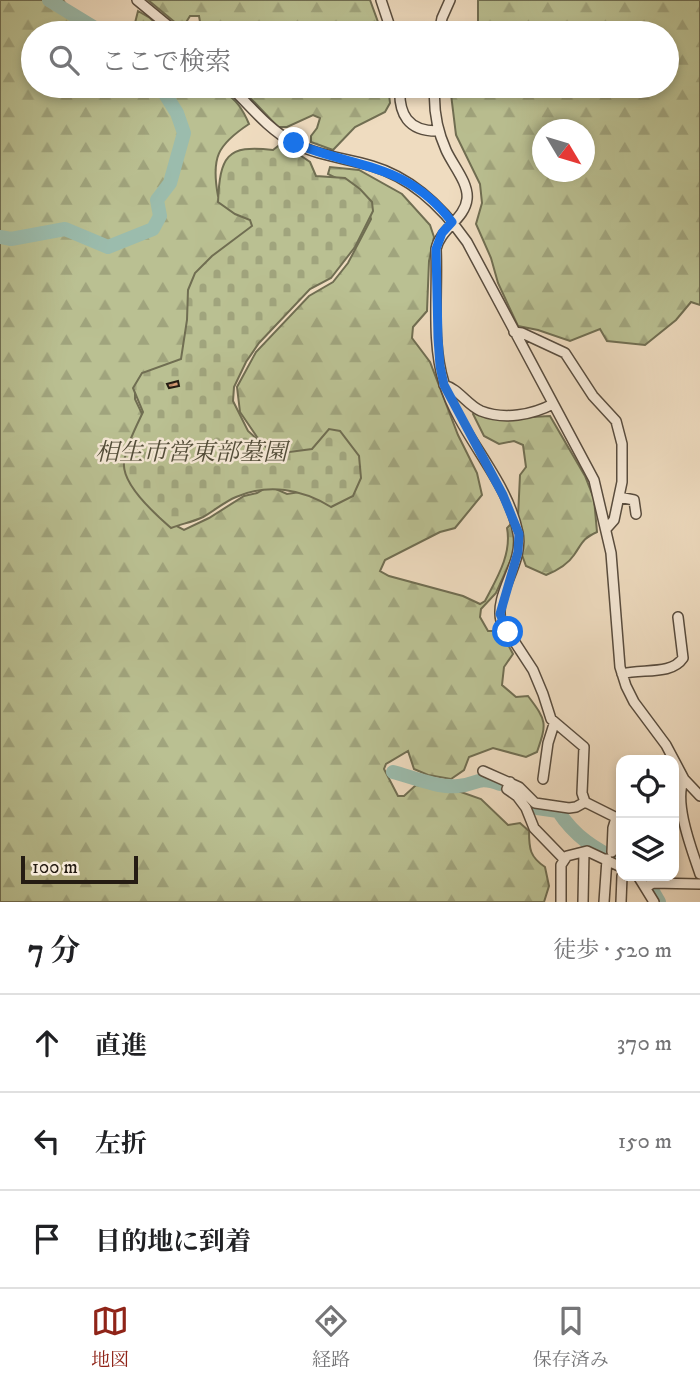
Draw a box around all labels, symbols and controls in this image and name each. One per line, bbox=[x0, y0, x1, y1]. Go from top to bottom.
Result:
search box bbox=[21, 21, 679, 98]
icon: search bbox=[45, 41, 83, 79]
text: ここで検索 bbox=[101, 46, 231, 79]
north arrow bbox=[532, 119, 595, 182]
route end bbox=[278, 127, 309, 158]
park label: 相生市営東部墓園 bbox=[95, 438, 291, 468]
route start bbox=[492, 616, 523, 647]
map controls bbox=[616, 755, 679, 881]
button: locate bbox=[616, 755, 679, 818]
button: layers bbox=[616, 818, 679, 881]
scale bar bbox=[21, 853, 138, 885]
text: 100 m bbox=[32, 856, 78, 879]
text: 7 分 bbox=[28, 933, 80, 970]
text: 徒歩 · 520 m bbox=[553, 936, 672, 965]
icon: ahead bbox=[28, 1024, 66, 1062]
text: 370 m bbox=[617, 1029, 672, 1058]
text: 直進 bbox=[95, 1030, 147, 1063]
icon: left bbox=[28, 1122, 66, 1160]
text: 150 m bbox=[618, 1127, 672, 1156]
text: 左折 bbox=[95, 1128, 147, 1161]
icon: arrive bbox=[28, 1220, 66, 1258]
text: 目的地に到着 bbox=[95, 1226, 251, 1259]
tab: 地図 bbox=[91, 1302, 129, 1372]
tab: 経路 bbox=[312, 1302, 350, 1372]
tab: 保存済み bbox=[533, 1302, 609, 1372]

